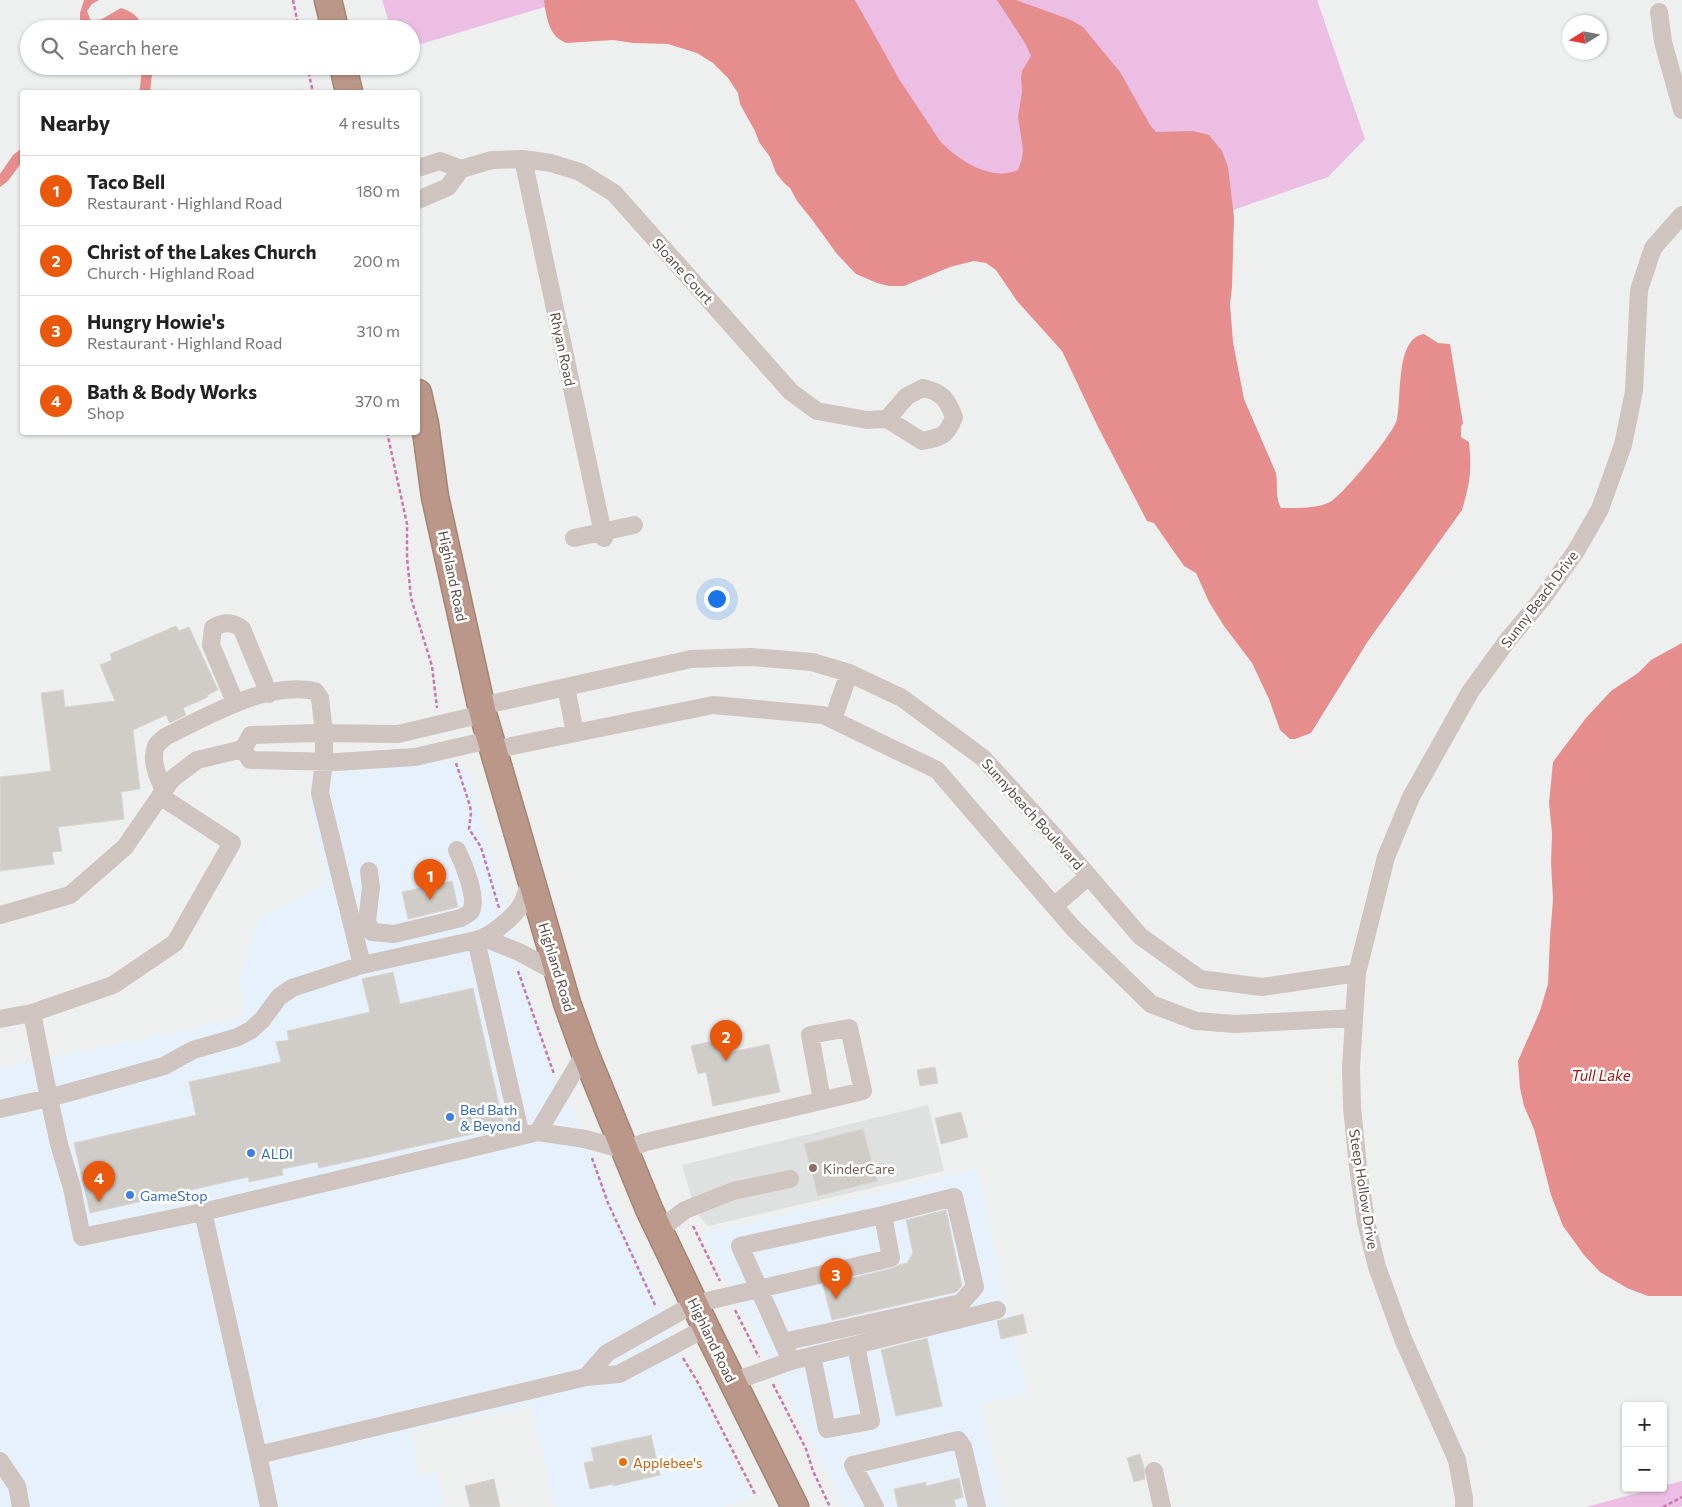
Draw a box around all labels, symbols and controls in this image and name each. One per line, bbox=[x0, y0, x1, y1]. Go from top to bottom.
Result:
north arrow bbox=[1562, 15, 1607, 60]
search box bbox=[20, 20, 420, 75]
icon: search bbox=[38, 34, 66, 62]
text: Search here bbox=[78, 36, 178, 59]
text: Nearby bbox=[40, 110, 110, 135]
text: 4 results bbox=[339, 113, 400, 132]
text: Taco Bell bbox=[87, 170, 165, 193]
text: 1 bbox=[52, 181, 60, 200]
text: 180 m bbox=[356, 181, 400, 200]
text: Restaurant · Highland Road bbox=[87, 193, 282, 212]
street label: Sloane Court bbox=[649, 235, 717, 308]
text: Christ of the Lakes Church bbox=[87, 240, 316, 263]
text: 2 bbox=[51, 251, 61, 270]
text: 200 m bbox=[353, 251, 400, 270]
text: Church · Highland Road bbox=[87, 263, 254, 282]
text: Hungry Howie's bbox=[87, 310, 225, 333]
street label: Rhyan Road bbox=[547, 311, 579, 387]
text: 3 bbox=[51, 321, 61, 340]
text: 310 m bbox=[357, 321, 400, 340]
text: Restaurant · Highland Road bbox=[87, 333, 282, 352]
text: Bath & Body Works bbox=[87, 380, 257, 403]
text: 4 bbox=[51, 391, 61, 410]
text: 370 m bbox=[355, 391, 400, 410]
text: Shop bbox=[87, 403, 125, 422]
street label: Highland Road bbox=[435, 529, 471, 623]
street label: Sunny Beach Drive bbox=[1497, 547, 1581, 651]
your location bbox=[704, 586, 730, 612]
street label: Sunnybeach Boulevard bbox=[979, 755, 1087, 873]
pin: 1 bbox=[414, 859, 446, 900]
street label: Highland Road bbox=[535, 920, 579, 1014]
pin: 2 bbox=[710, 1020, 742, 1061]
water label: Tull Lake bbox=[1571, 1066, 1631, 1084]
place label: Bed Bath & Beyond bbox=[460, 1101, 521, 1134]
marker: Bed Bath & Beyond bbox=[444, 1111, 456, 1123]
street label: Steep Hollow Drive bbox=[1346, 1128, 1382, 1250]
place label: ALDI bbox=[261, 1145, 293, 1162]
marker: ALDI bbox=[245, 1147, 257, 1159]
place label: KinderCare bbox=[823, 1160, 895, 1177]
pin: 4 bbox=[83, 1161, 115, 1202]
marker: KinderCare bbox=[807, 1162, 819, 1174]
place label: GameStop bbox=[140, 1187, 208, 1204]
marker: GameStop bbox=[124, 1189, 136, 1201]
pin: 3 bbox=[820, 1258, 852, 1299]
street label: Highland Road bbox=[684, 1295, 740, 1385]
map controls bbox=[1622, 1402, 1667, 1492]
button: + bbox=[1622, 1402, 1667, 1447]
button: − bbox=[1622, 1447, 1667, 1492]
place label: Applebee's bbox=[633, 1454, 702, 1471]
marker: Applebee's bbox=[617, 1456, 629, 1468]

